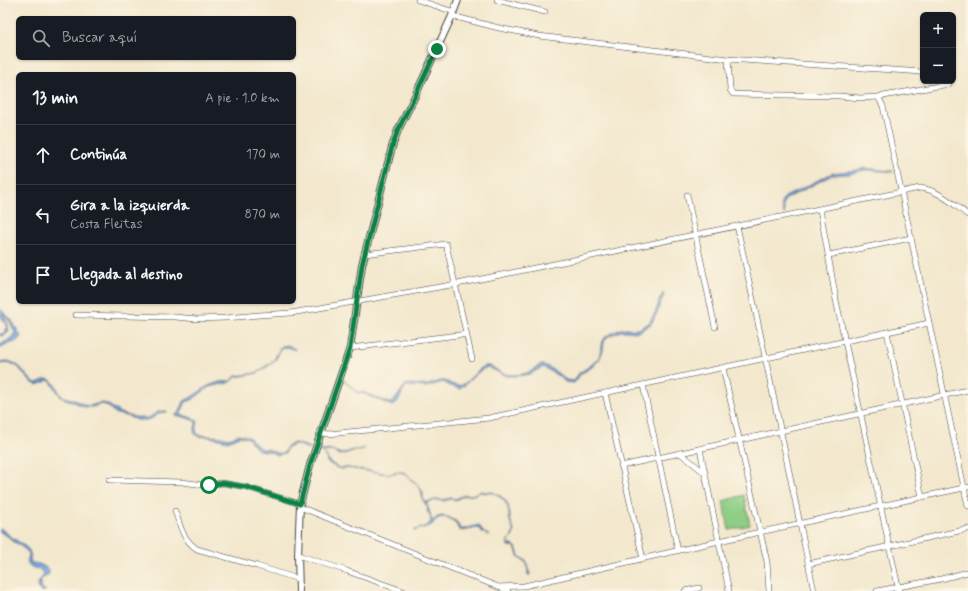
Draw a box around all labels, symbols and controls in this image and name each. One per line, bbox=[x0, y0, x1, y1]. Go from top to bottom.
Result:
map controls bbox=[920, 12, 956, 84]
button: + bbox=[920, 12, 956, 48]
search box bbox=[16, 16, 296, 60]
icon: search bbox=[30, 27, 52, 49]
text: Buscar aquí bbox=[62, 28, 137, 48]
route end bbox=[428, 40, 446, 58]
button: − bbox=[920, 48, 956, 84]
text: 13 min bbox=[32, 87, 78, 109]
text: A pie · 1.0 km bbox=[205, 90, 280, 107]
icon: ahead bbox=[32, 144, 54, 166]
text: Continúa bbox=[70, 145, 127, 165]
text: 170 m bbox=[246, 146, 280, 163]
text: Gira a la izquierda bbox=[70, 196, 189, 216]
icon: left bbox=[32, 204, 54, 226]
text: 870 m bbox=[244, 206, 280, 223]
text: Costa Fleitas bbox=[70, 216, 143, 233]
icon: arrive bbox=[32, 264, 54, 286]
text: Llegada al destino bbox=[70, 265, 183, 285]
route start bbox=[200, 476, 218, 494]

